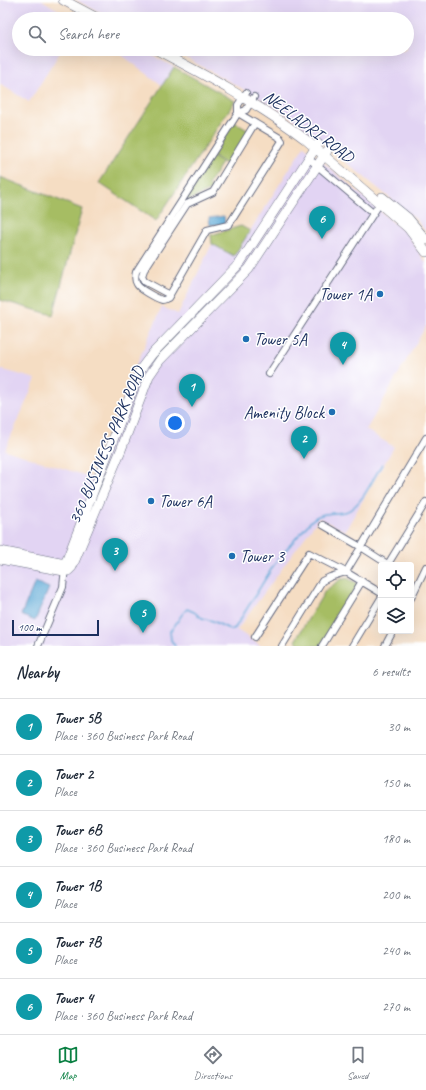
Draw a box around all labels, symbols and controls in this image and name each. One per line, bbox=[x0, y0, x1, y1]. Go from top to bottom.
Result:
search box bbox=[12, 12, 414, 56]
icon: search bbox=[26, 23, 48, 45]
text: Search here bbox=[58, 25, 119, 44]
street label: NEELADRI ROAD bbox=[260, 86, 360, 168]
pin: 6 bbox=[309, 206, 335, 239]
place label: Tower 1A bbox=[319, 284, 373, 305]
marker: Tower 1A bbox=[375, 289, 385, 299]
place label: Tower 5A bbox=[254, 329, 308, 350]
pin: 4 bbox=[330, 332, 356, 365]
marker: Tower 5A bbox=[241, 334, 251, 344]
street label: 360 BUSINESS PARK ROAD bbox=[64, 361, 150, 527]
pin: 1 bbox=[179, 374, 205, 407]
place label: Amenity Block bbox=[244, 402, 326, 423]
marker: Amenity Block bbox=[327, 407, 337, 417]
your location bbox=[165, 413, 185, 433]
pin: 2 bbox=[291, 426, 317, 459]
place label: Tower 6A bbox=[159, 491, 213, 512]
marker: Tower 6A bbox=[146, 496, 156, 506]
pin: 3 bbox=[102, 538, 128, 571]
place label: Tower 3 bbox=[240, 546, 286, 567]
marker: Tower 3 bbox=[227, 551, 237, 561]
map controls bbox=[378, 562, 414, 634]
button: locate bbox=[378, 562, 414, 598]
button: layers bbox=[378, 598, 414, 634]
pin: 5 bbox=[130, 600, 156, 633]
scale bar bbox=[12, 618, 99, 637]
text: 100 m bbox=[18, 620, 42, 634]
text: Nearby bbox=[16, 662, 59, 683]
text: 6 results bbox=[372, 664, 410, 680]
text: Tower 5B bbox=[54, 709, 101, 728]
text: 1 bbox=[26, 719, 32, 735]
text: 30 m bbox=[388, 719, 410, 735]
text: Place · 360 Business Park Road bbox=[54, 728, 192, 744]
text: Tower 2 bbox=[54, 765, 93, 784]
text: 2 bbox=[26, 775, 32, 791]
text: 150 m bbox=[382, 775, 410, 791]
text: Place bbox=[54, 784, 77, 800]
text: Tower 6B bbox=[54, 821, 102, 840]
text: 3 bbox=[26, 831, 32, 847]
text: 180 m bbox=[382, 831, 410, 847]
text: Place · 360 Business Park Road bbox=[54, 840, 192, 856]
text: Tower 1B bbox=[54, 877, 101, 896]
text: 4 bbox=[26, 887, 32, 903]
text: 200 m bbox=[382, 887, 410, 903]
text: Place bbox=[54, 896, 77, 912]
text: Tower 7B bbox=[54, 933, 101, 952]
text: 5 bbox=[26, 943, 32, 959]
text: 240 m bbox=[382, 943, 410, 959]
text: Place bbox=[54, 952, 77, 968]
text: Tower 4 bbox=[54, 989, 93, 1008]
text: 6 bbox=[26, 999, 32, 1015]
text: 270 m bbox=[382, 999, 410, 1015]
text: Place · 360 Business Park Road bbox=[54, 1008, 192, 1024]
tab: Map bbox=[57, 1044, 79, 1082]
tab: Directions bbox=[194, 1044, 232, 1082]
tab: Saved bbox=[347, 1044, 369, 1082]

